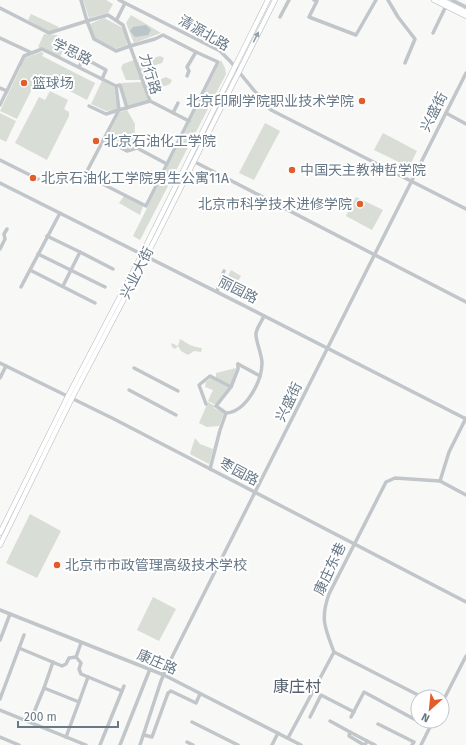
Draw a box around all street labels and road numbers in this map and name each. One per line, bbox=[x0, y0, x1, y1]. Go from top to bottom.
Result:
street label: 清源北路 bbox=[176, 12, 232, 54]
street label: 学思路 bbox=[49, 35, 95, 69]
street label: 力行路 bbox=[136, 51, 164, 97]
street label: 兴盛街 bbox=[417, 89, 451, 135]
street label: 兴业大街 bbox=[117, 244, 157, 302]
street label: 丽园路 bbox=[215, 273, 261, 307]
street label: 兴盛街 bbox=[272, 379, 306, 425]
street label: 枣园路 bbox=[216, 455, 262, 489]
street label: 康庄东巷 bbox=[310, 540, 350, 598]
street label: 康庄路 bbox=[134, 646, 180, 678]

